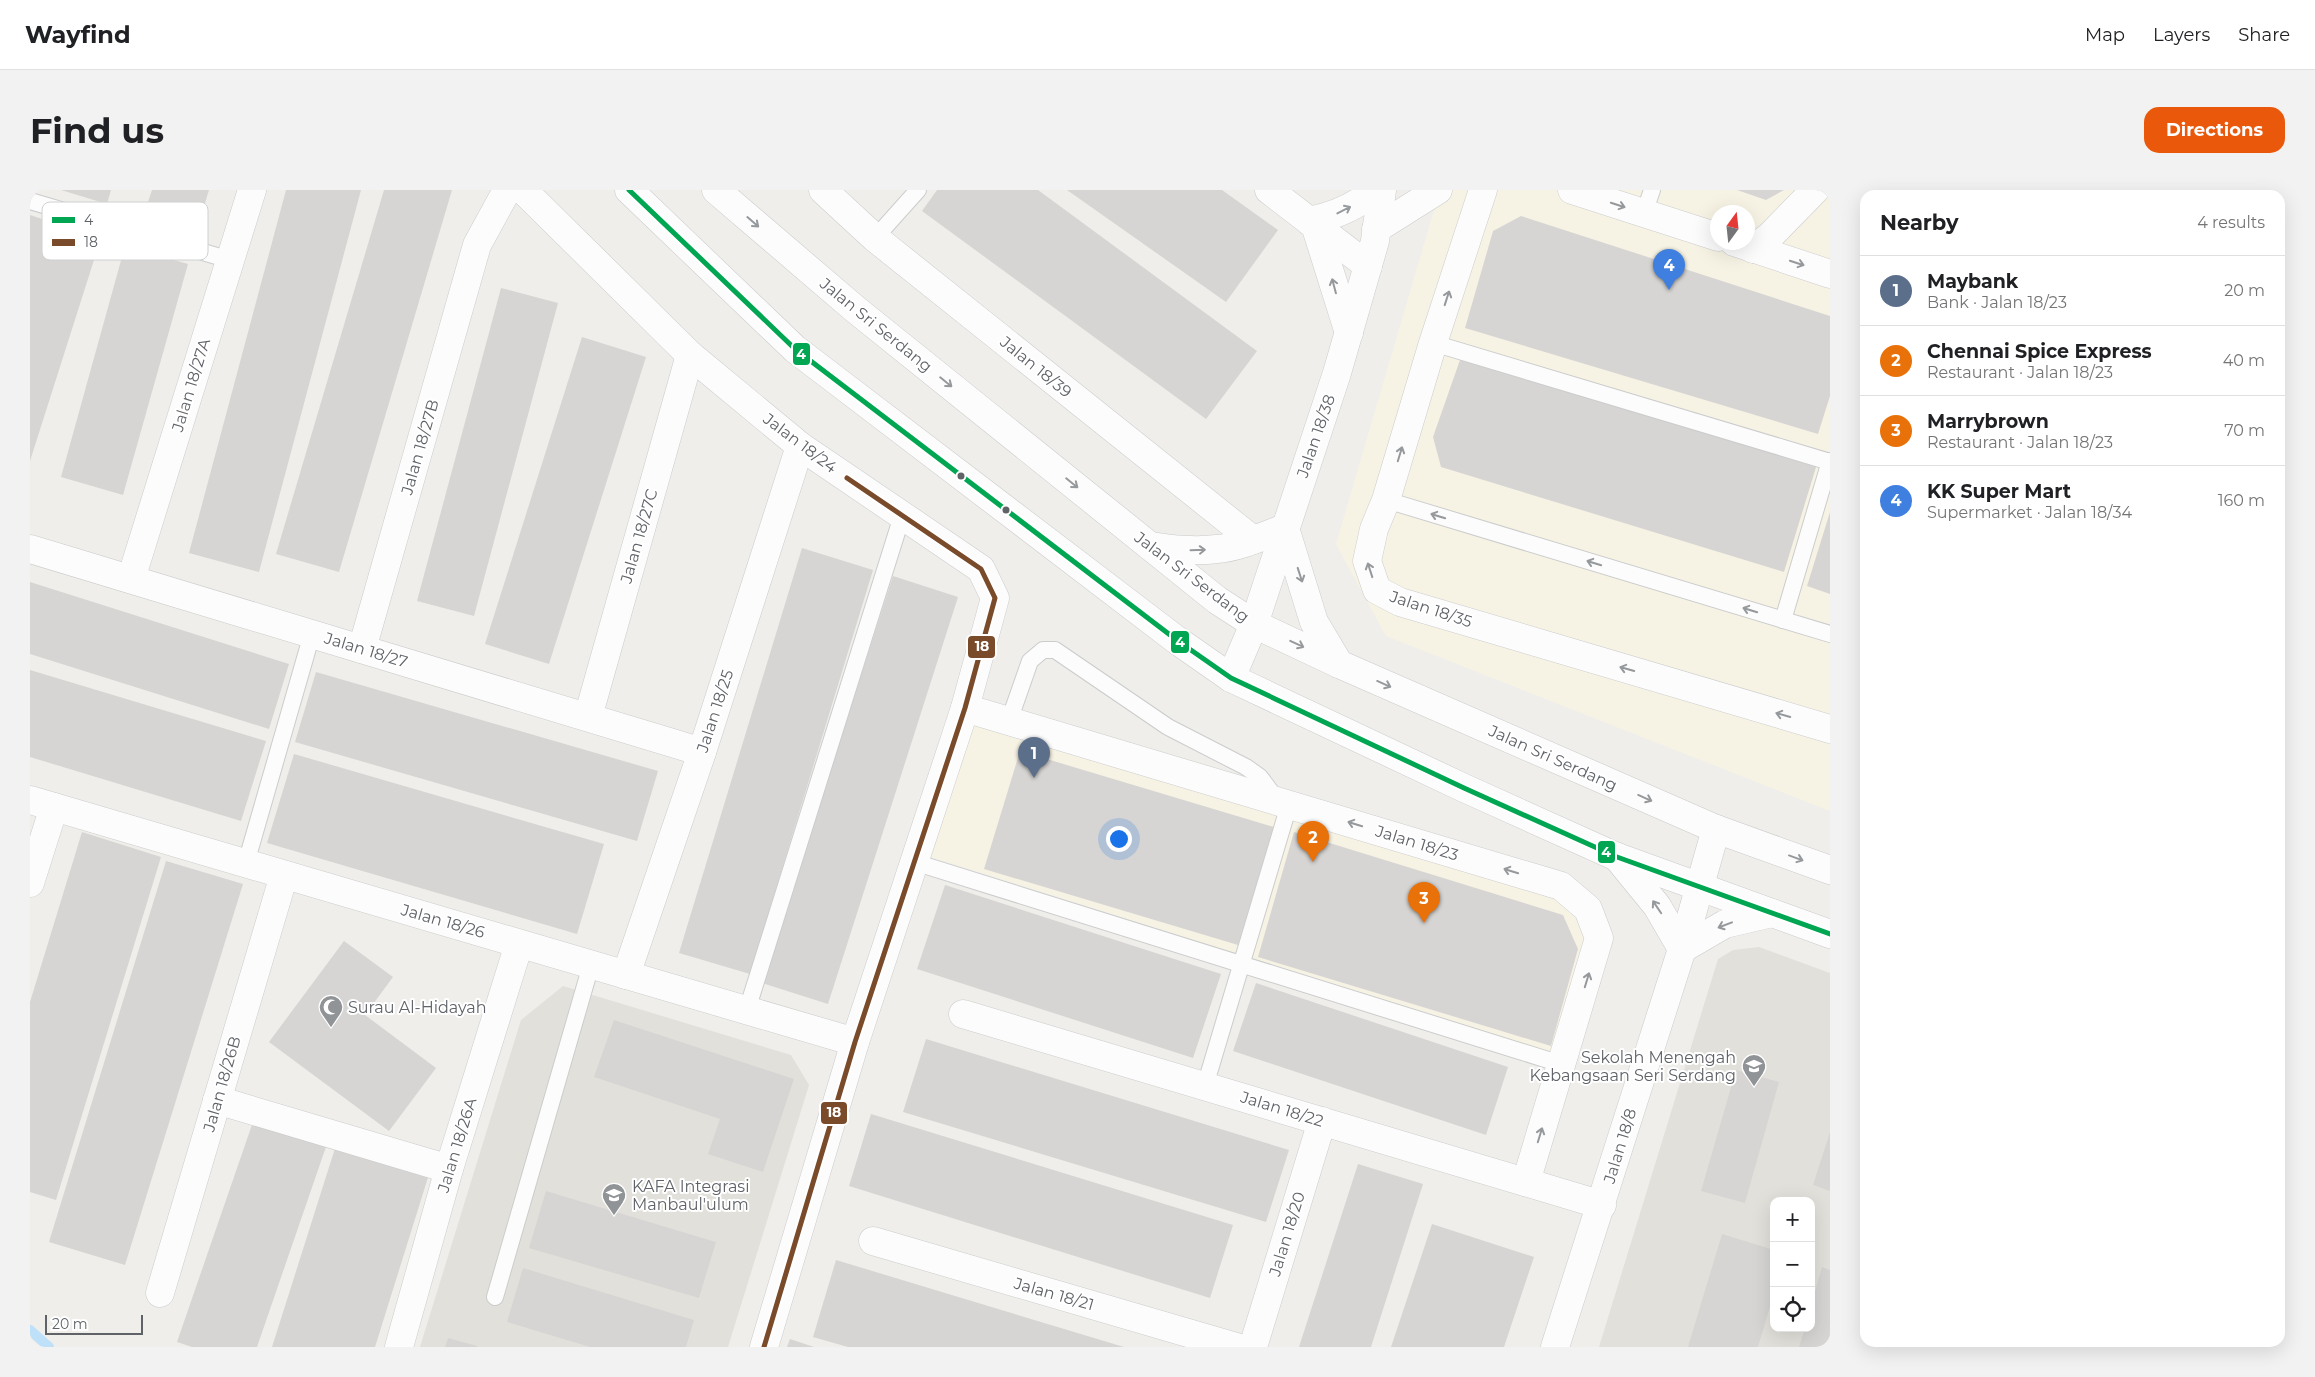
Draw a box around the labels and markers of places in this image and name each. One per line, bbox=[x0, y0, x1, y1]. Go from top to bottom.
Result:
pin: 4 bbox=[1653, 249, 1685, 290]
unlabelled marker bbox=[956, 471, 966, 481]
unlabelled marker bbox=[1001, 505, 1011, 515]
pin: 1 bbox=[1018, 737, 1050, 778]
pin: 2 bbox=[1297, 821, 1329, 862]
pin: 3 bbox=[1408, 882, 1440, 923]
mosque icon: Surau Al-Hidayah bbox=[318, 994, 344, 1028]
place label: Surau Al-Hidayah bbox=[348, 998, 487, 1017]
place label: Sekolah Menengah Kebangsaan Seri Serdang bbox=[1530, 1048, 1736, 1085]
school or university icon: Sekolah Menengah Kebangsaan Seri Serdang bbox=[1741, 1053, 1767, 1087]
place label: KAFA Integrasi Manbaul'ulum bbox=[632, 1177, 749, 1214]
school or university icon: KAFA Integrasi Manbaul'ulum bbox=[601, 1182, 627, 1216]

